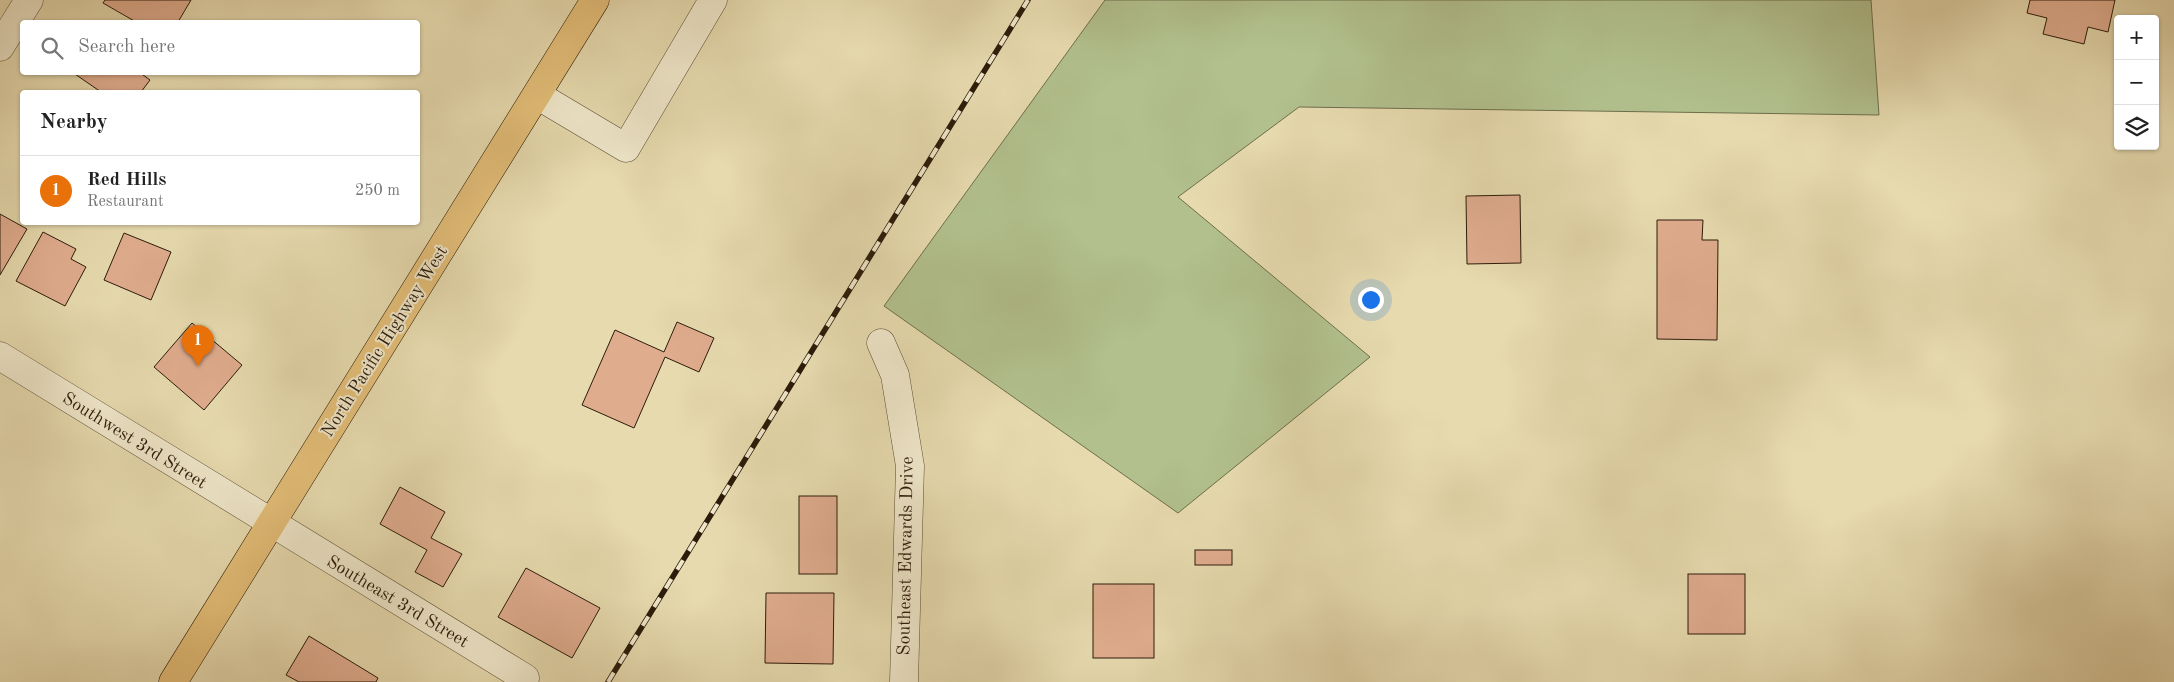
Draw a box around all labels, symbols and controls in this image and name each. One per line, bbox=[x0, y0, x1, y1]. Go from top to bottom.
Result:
map controls bbox=[2114, 15, 2159, 150]
button: + bbox=[2114, 15, 2159, 60]
search box bbox=[20, 20, 420, 75]
icon: search bbox=[38, 34, 66, 62]
text: Search here bbox=[78, 38, 175, 57]
button: − bbox=[2114, 60, 2159, 105]
button: layers bbox=[2114, 105, 2159, 150]
text: Nearby bbox=[40, 112, 108, 133]
text: Red Hills bbox=[87, 171, 167, 190]
text: 1 bbox=[51, 183, 61, 199]
text: 250 m bbox=[355, 183, 400, 199]
text: Restaurant bbox=[87, 194, 164, 210]
street label: North Pacific Highway West bbox=[318, 243, 451, 440]
your location bbox=[1358, 287, 1384, 313]
pin: 1 bbox=[182, 325, 214, 366]
street label: Southwest 3rd Street bbox=[59, 389, 210, 493]
street label: Southeast Edwards Drive bbox=[895, 456, 917, 656]
street label: Southeast 3rd Street bbox=[323, 552, 472, 651]

